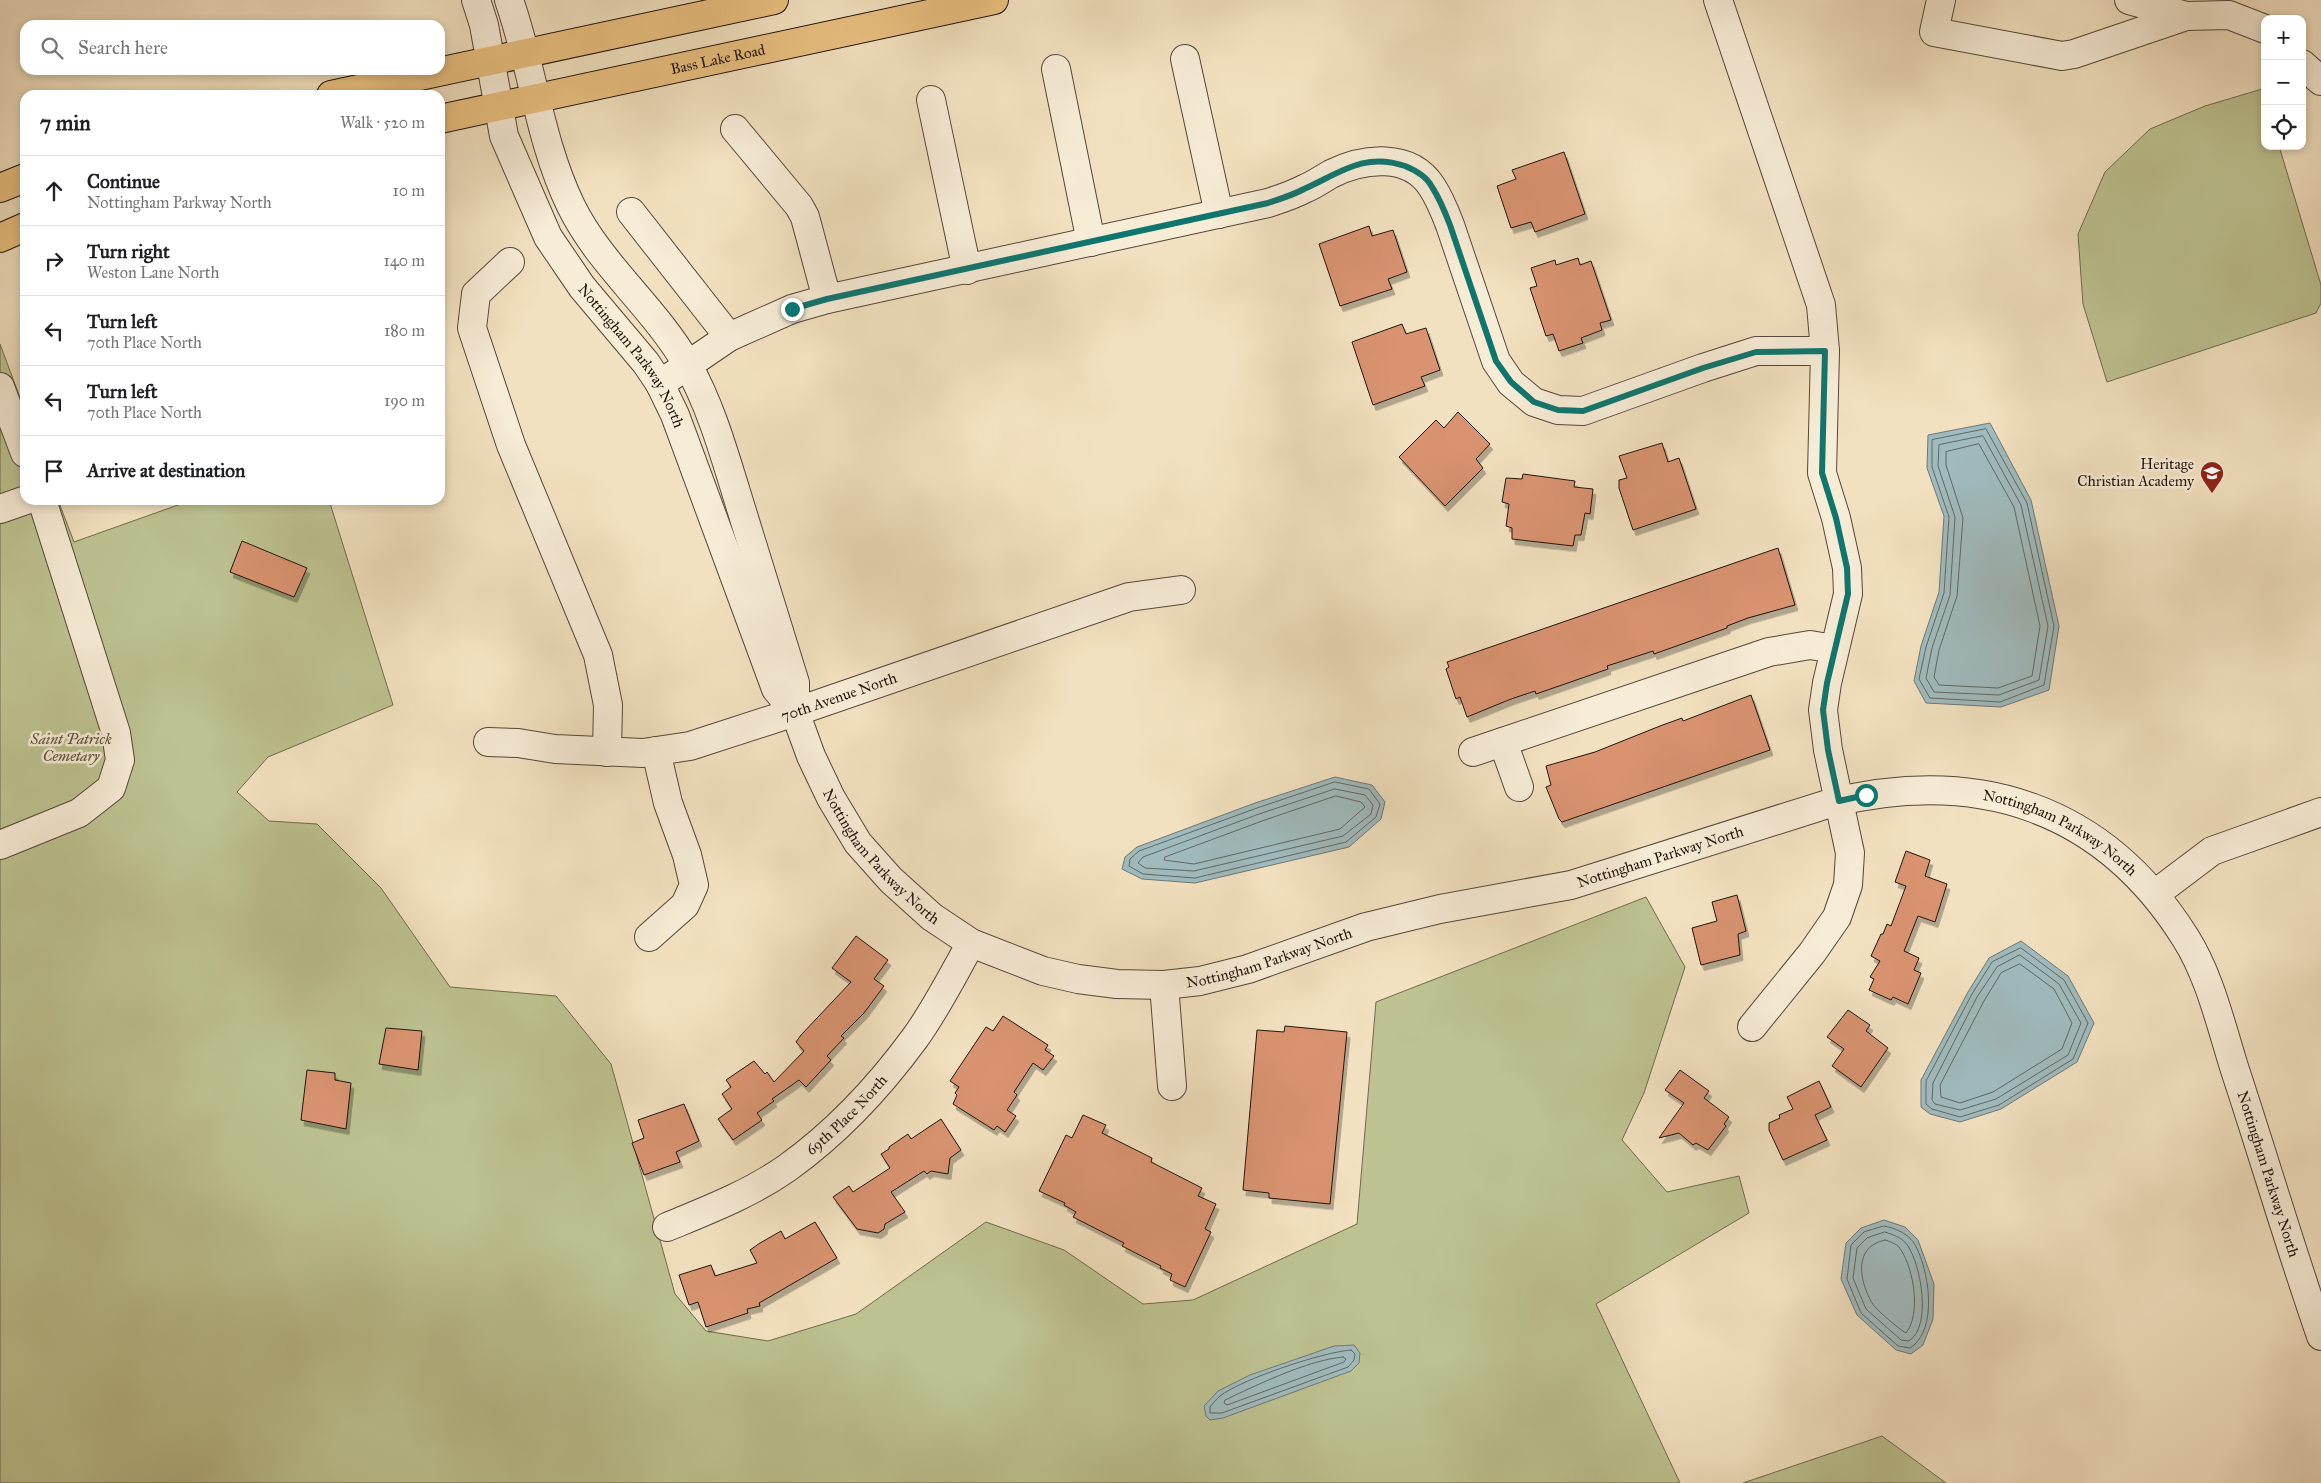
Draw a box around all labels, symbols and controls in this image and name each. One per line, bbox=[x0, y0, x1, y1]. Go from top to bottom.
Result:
map controls bbox=[2261, 15, 2306, 150]
button: + bbox=[2261, 15, 2306, 60]
search box bbox=[20, 20, 445, 75]
icon: search bbox=[38, 34, 66, 62]
text: Search here bbox=[78, 36, 168, 59]
street label: Bass Lake Road bbox=[669, 40, 767, 78]
button: − bbox=[2261, 60, 2306, 105]
button: locate bbox=[2261, 105, 2306, 150]
text: 7 min bbox=[40, 110, 91, 136]
text: Walk · 520 m bbox=[340, 113, 425, 132]
text: Continue bbox=[87, 170, 160, 193]
icon: ahead bbox=[40, 177, 68, 205]
text: 10 m bbox=[393, 181, 425, 200]
text: Nottingham Parkway North bbox=[87, 193, 272, 212]
text: Turn right bbox=[87, 240, 170, 263]
icon: right bbox=[40, 247, 68, 275]
text: 140 m bbox=[384, 251, 425, 270]
text: Weston Lane North bbox=[87, 263, 219, 282]
street label: Nottingham Parkway North bbox=[574, 280, 688, 431]
route end bbox=[781, 298, 804, 321]
text: Turn left bbox=[87, 310, 157, 333]
icon: left bbox=[40, 317, 68, 345]
text: 180 m bbox=[384, 321, 425, 340]
text: 70th Place North bbox=[87, 333, 202, 352]
text: Turn left bbox=[87, 380, 157, 403]
icon: left bbox=[40, 387, 68, 415]
text: 190 m bbox=[384, 391, 425, 410]
text: 70th Place North bbox=[87, 403, 202, 422]
place label: Heritage Christian Academy bbox=[2077, 455, 2195, 490]
icon: arrive bbox=[40, 457, 68, 485]
text: Arrive at destination bbox=[87, 459, 245, 482]
school or university icon: Heritage Christian Academy bbox=[2199, 460, 2225, 494]
street label: 70th Avenue North bbox=[779, 668, 900, 725]
park label: Saint Patrick Cemetary bbox=[29, 730, 112, 765]
route start bbox=[1855, 784, 1878, 807]
street label: Nottingham Parkway North bbox=[819, 786, 943, 929]
street label: Nottingham Parkway North bbox=[1981, 786, 2141, 880]
street label: Nottingham Parkway North bbox=[1575, 822, 1746, 891]
street label: Nottingham Parkway North bbox=[1185, 923, 1355, 991]
street label: 69th Place North bbox=[802, 1071, 891, 1159]
street label: Nottingham Parkway North bbox=[2233, 1089, 2303, 1260]

